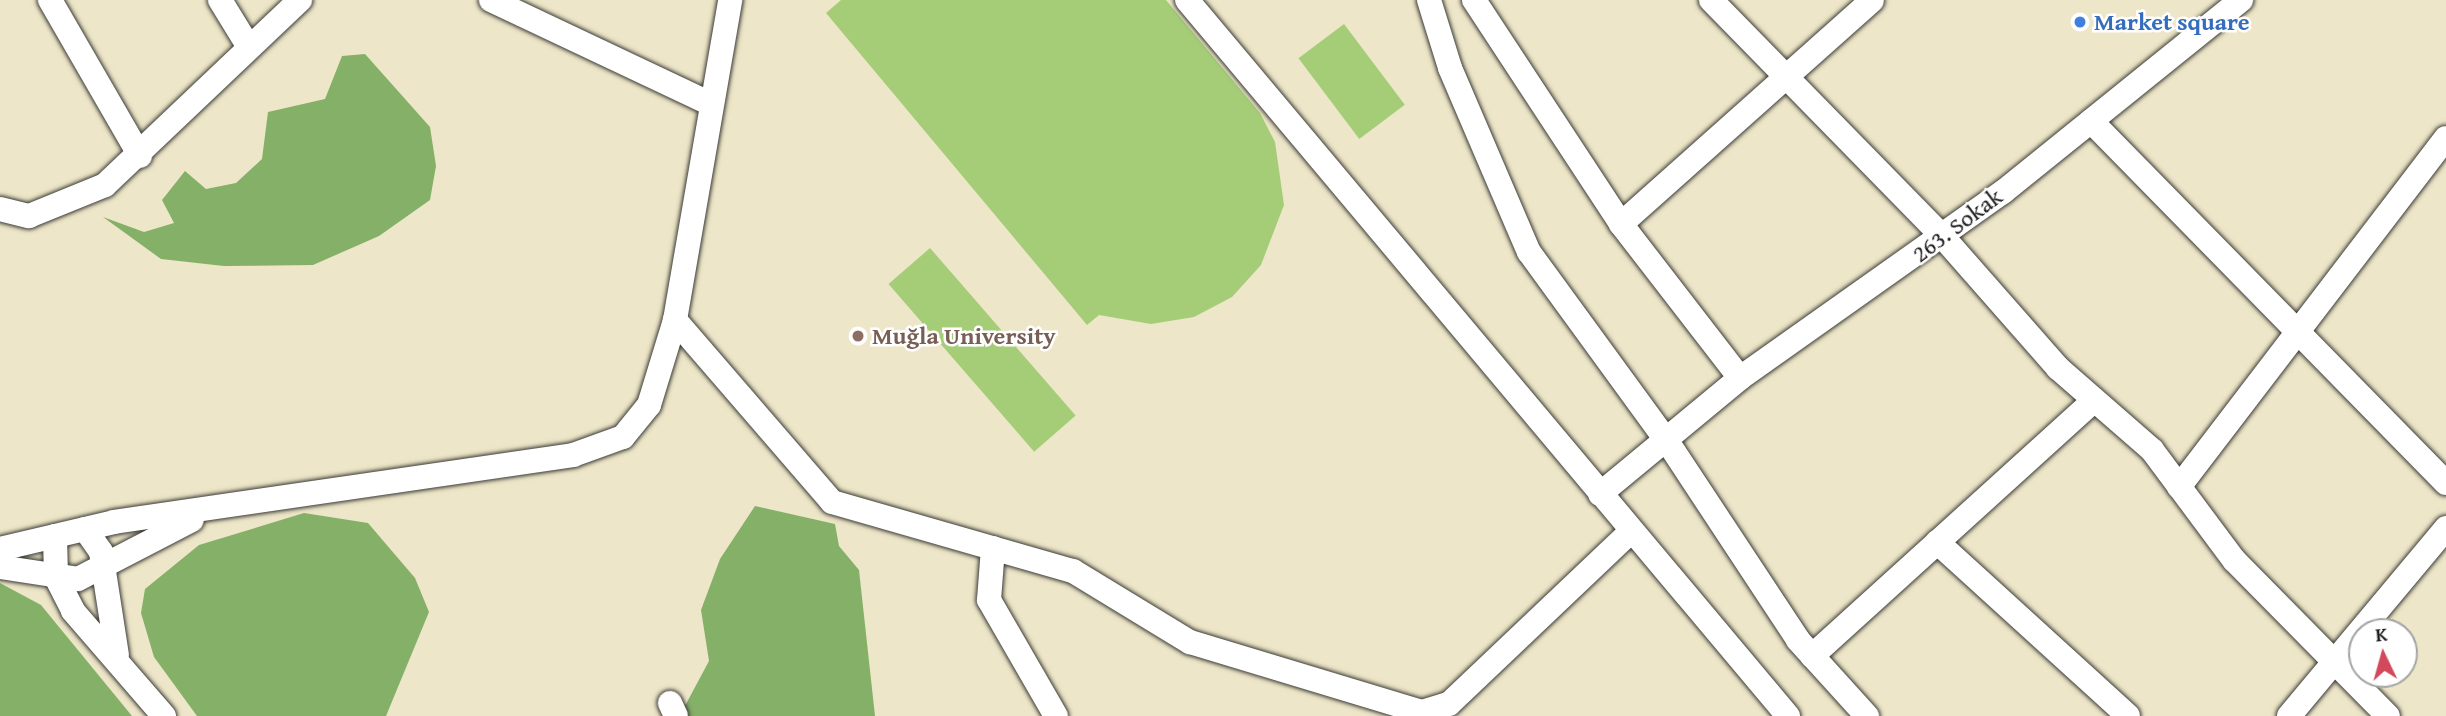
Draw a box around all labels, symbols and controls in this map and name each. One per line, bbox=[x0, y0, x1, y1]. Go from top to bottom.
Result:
place label: Market square bbox=[2094, 8, 2250, 36]
marker: Market square bbox=[2072, 14, 2088, 30]
street label: 263. Sokak bbox=[1906, 182, 2008, 268]
place label: Muğla University bbox=[872, 322, 1056, 350]
marker: Muğla University bbox=[850, 328, 866, 344]
north arrow bbox=[2348, 618, 2418, 688]
text: K bbox=[2374, 620, 2389, 649]

